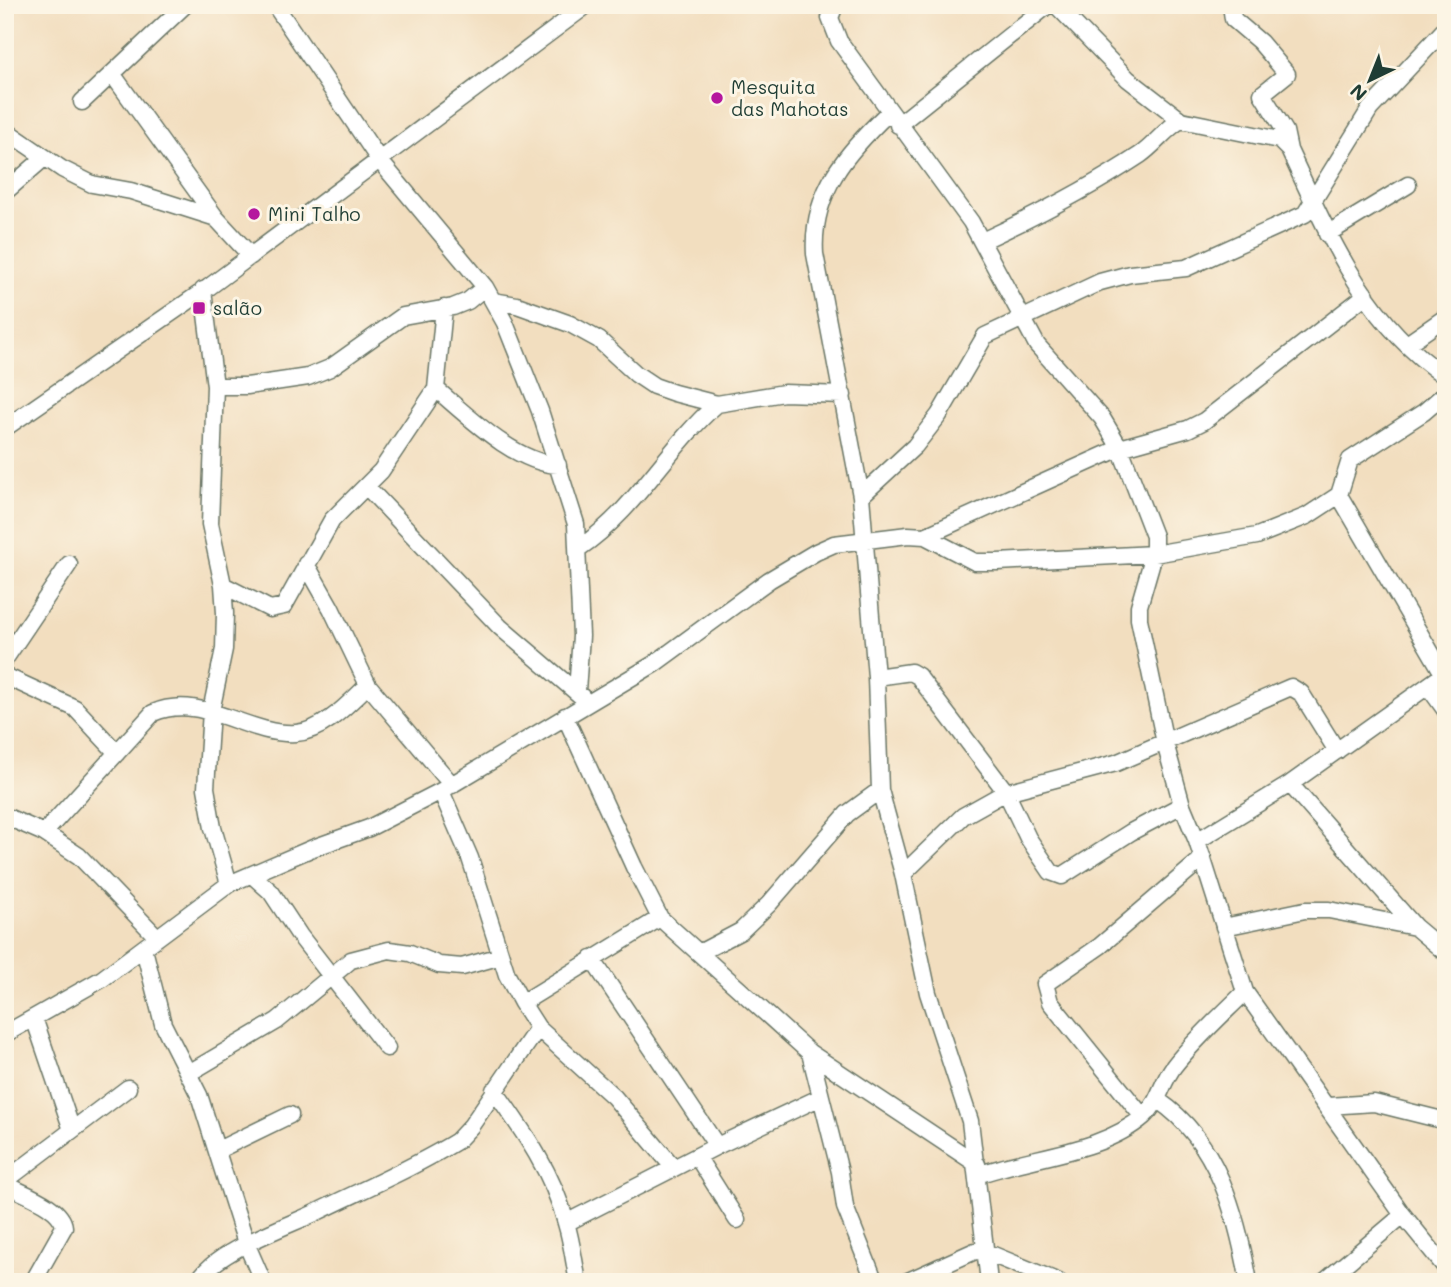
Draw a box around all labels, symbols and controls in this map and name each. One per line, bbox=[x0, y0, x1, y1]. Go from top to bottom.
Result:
north arrow bbox=[1336, 46, 1406, 116]
place label: Mesquita das Mahotas bbox=[731, 74, 849, 121]
text: N bbox=[1344, 79, 1372, 107]
marker: Mesquita das Mahotas bbox=[709, 90, 725, 106]
place label: Mini Talho bbox=[268, 201, 361, 226]
marker: Mini Talho bbox=[246, 206, 262, 222]
place label: salão bbox=[213, 295, 262, 320]
marker: salão bbox=[191, 300, 207, 316]

